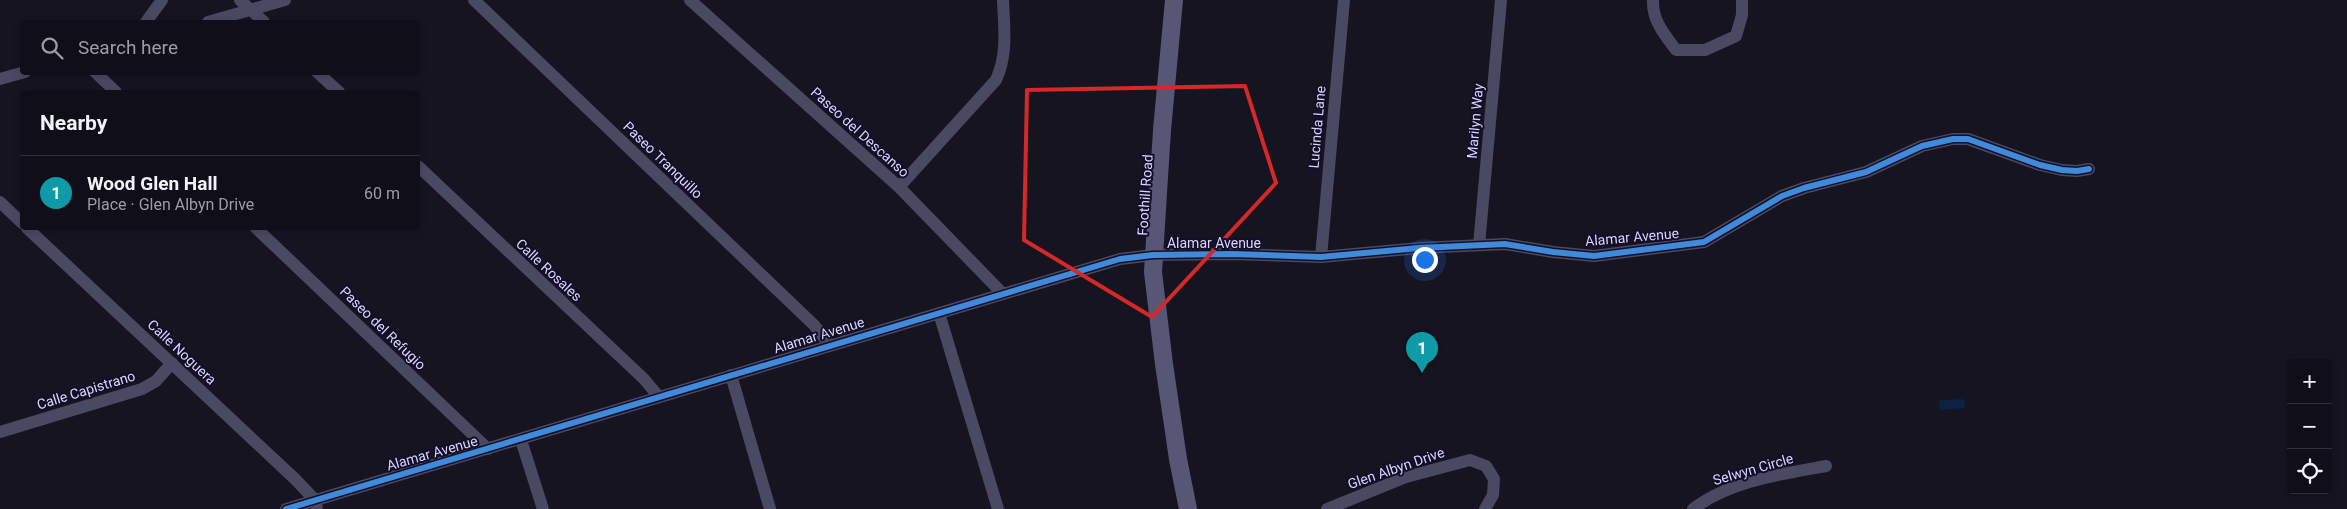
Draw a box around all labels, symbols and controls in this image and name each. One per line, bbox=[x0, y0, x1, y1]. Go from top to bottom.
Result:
search box bbox=[20, 20, 420, 75]
icon: search bbox=[38, 34, 66, 62]
text: Search here bbox=[78, 36, 178, 59]
street label: Marilyn Way bbox=[1464, 82, 1486, 159]
street label: Paseo del Descanso bbox=[808, 84, 912, 180]
street label: Lucinda Lane bbox=[1305, 85, 1329, 169]
text: Nearby bbox=[40, 111, 107, 135]
street label: Paseo Tranquillo bbox=[620, 118, 706, 202]
street label: Foothill Road bbox=[1134, 154, 1156, 236]
text: Wood Glen Hall bbox=[87, 172, 217, 195]
text: 1 bbox=[51, 184, 61, 203]
text: 60 m bbox=[364, 184, 400, 203]
text: Place · Glen Albyn Drive bbox=[87, 195, 254, 214]
street label: Alamar Avenue bbox=[1584, 225, 1680, 249]
street label: Alamar Avenue bbox=[1167, 235, 1261, 251]
street label: Calle Rosales bbox=[513, 236, 585, 304]
your location bbox=[1412, 247, 1438, 273]
street label: Paseo del Refugio bbox=[337, 283, 429, 373]
street label: Alamar Avenue bbox=[772, 314, 866, 356]
street label: Calle Noguera bbox=[145, 316, 219, 388]
pin: 1 bbox=[1406, 332, 1438, 373]
map controls bbox=[2287, 359, 2332, 494]
button: + bbox=[2287, 359, 2332, 404]
street label: Calle Capistrano bbox=[35, 367, 137, 413]
button: − bbox=[2287, 404, 2332, 449]
street label: Alamar Avenue bbox=[385, 432, 479, 474]
street label: Glen Albyn Drive bbox=[1346, 444, 1446, 492]
button: locate bbox=[2287, 449, 2332, 494]
street label: Selwyn Circle bbox=[1711, 450, 1795, 488]

